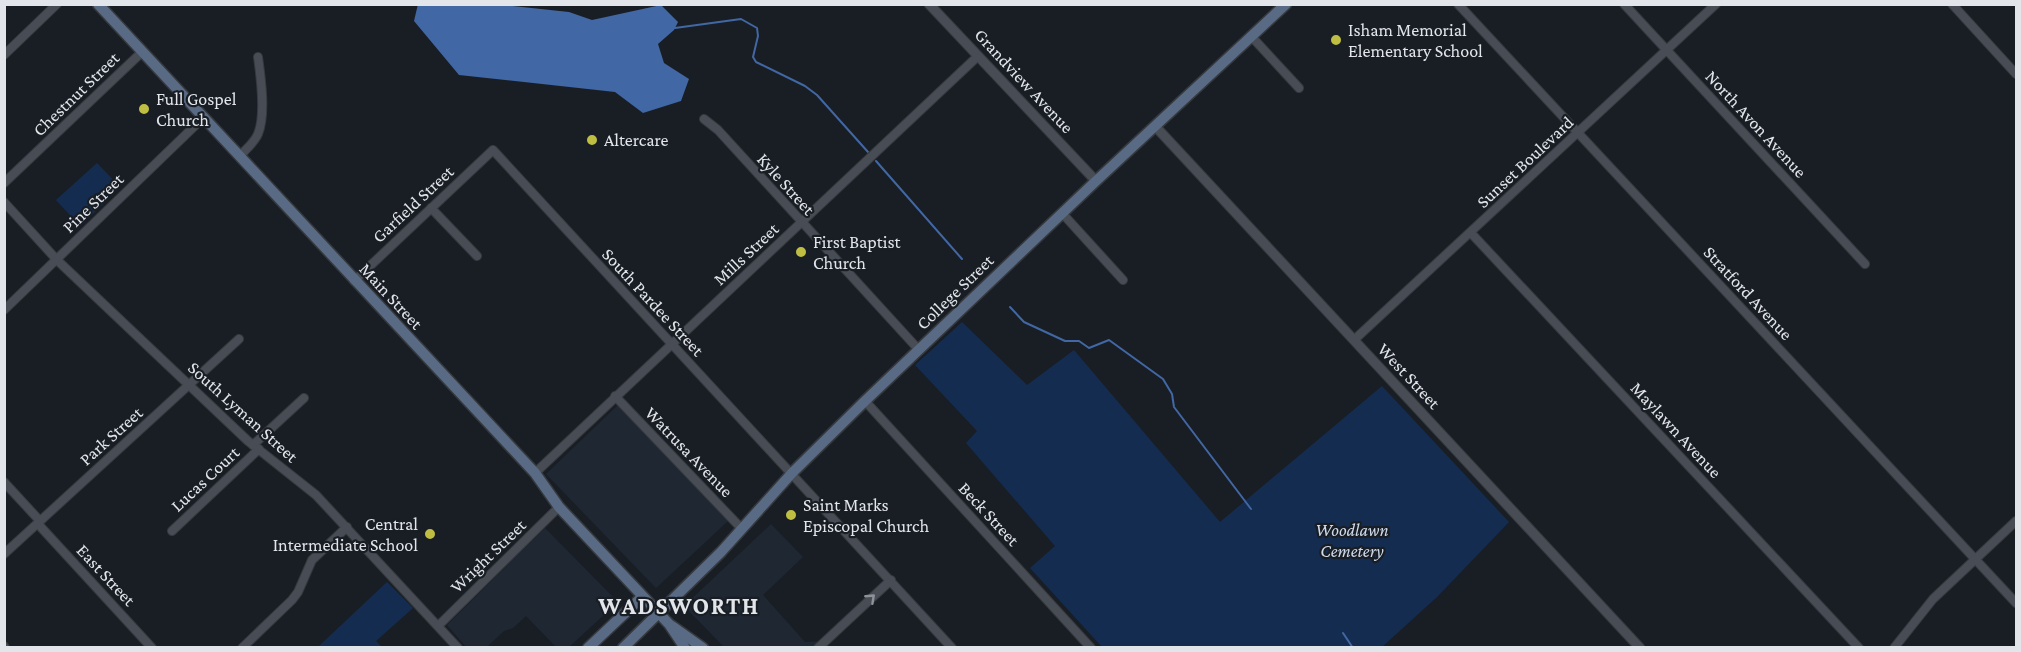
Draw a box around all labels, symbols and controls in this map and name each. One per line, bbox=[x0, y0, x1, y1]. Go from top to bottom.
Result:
place label: Isham Memorial Elementary School bbox=[1348, 20, 1483, 61]
street label: Grandview Avenue bbox=[970, 25, 1078, 137]
marker: Isham Memorial Elementary School bbox=[1329, 33, 1343, 47]
street label: Chestnut Street bbox=[29, 47, 124, 140]
street label: North Avon Avenue bbox=[1701, 66, 1811, 182]
place label: Full Gospel Church bbox=[156, 89, 237, 130]
marker: Full Gospel Church bbox=[137, 102, 151, 116]
street label: Sunset Boulevard bbox=[1473, 112, 1578, 212]
place label: Altercare bbox=[604, 130, 669, 150]
marker: Altercare bbox=[585, 133, 599, 147]
street label: Kyle Street bbox=[753, 149, 820, 220]
street label: Garfield Street bbox=[368, 161, 458, 247]
street label: Pine Street bbox=[58, 168, 128, 237]
street label: Mills Street bbox=[709, 218, 783, 289]
place label: First Baptist Church bbox=[813, 232, 902, 273]
street label: Stratford Avenue bbox=[1700, 242, 1797, 344]
street label: South Pardee Street bbox=[598, 244, 709, 361]
marker: First Baptist Church bbox=[794, 245, 808, 259]
street label: College Street bbox=[912, 250, 998, 334]
street label: Main Street bbox=[355, 259, 427, 334]
street label: West Street bbox=[1374, 339, 1445, 414]
street label: South Lyman Street bbox=[184, 357, 303, 467]
street label: Maylawn Avenue bbox=[1626, 378, 1726, 482]
street label: Park Street bbox=[76, 402, 147, 469]
street label: Watrusa Avenue bbox=[641, 403, 737, 501]
street label: Lucas Court bbox=[167, 442, 244, 516]
street label: Beck Street bbox=[955, 478, 1024, 551]
place label: Saint Marks Episcopal Church bbox=[803, 495, 929, 536]
marker: Saint Marks Episcopal Church bbox=[784, 508, 798, 522]
place label: Central Intermediate School bbox=[273, 514, 418, 555]
street label: Wright Street bbox=[446, 514, 531, 597]
park label: Woodlawn Cemetery bbox=[1315, 520, 1389, 561]
marker: Central Intermediate School bbox=[423, 527, 437, 541]
street label: East Street bbox=[73, 540, 140, 611]
district label: WADSWORTH bbox=[597, 592, 760, 619]
one-way arrow bbox=[864, 594, 874, 605]

